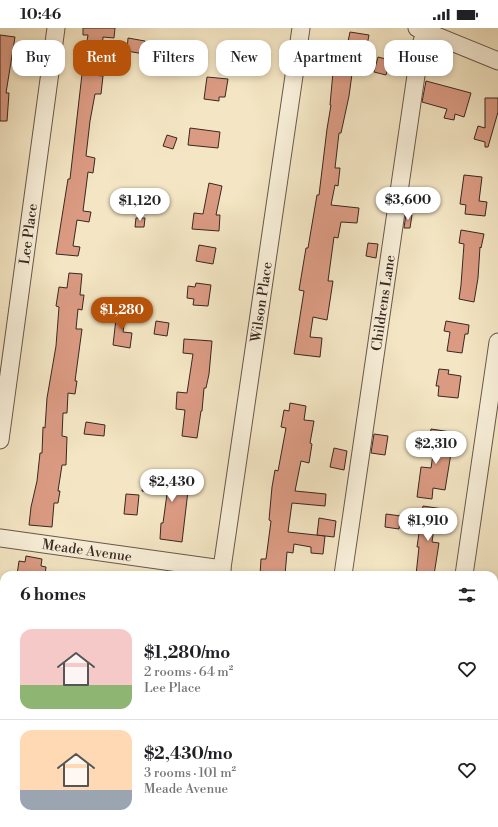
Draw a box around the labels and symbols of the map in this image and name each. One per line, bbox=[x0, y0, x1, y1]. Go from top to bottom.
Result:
pin: $3,600 bbox=[375, 187, 441, 221]
pin: $1,120 bbox=[107, 188, 173, 222]
street label: Lee Place bbox=[16, 202, 42, 266]
street label: Childrens Lane bbox=[368, 254, 400, 352]
street label: Wilson Place bbox=[247, 261, 277, 345]
pin: $1,280 bbox=[89, 297, 155, 331]
pin: $2,310 bbox=[403, 431, 469, 465]
pin: $2,430 bbox=[139, 469, 205, 503]
pin: $1,910 bbox=[395, 508, 461, 542]
street label: Meade Avenue bbox=[41, 536, 133, 566]

